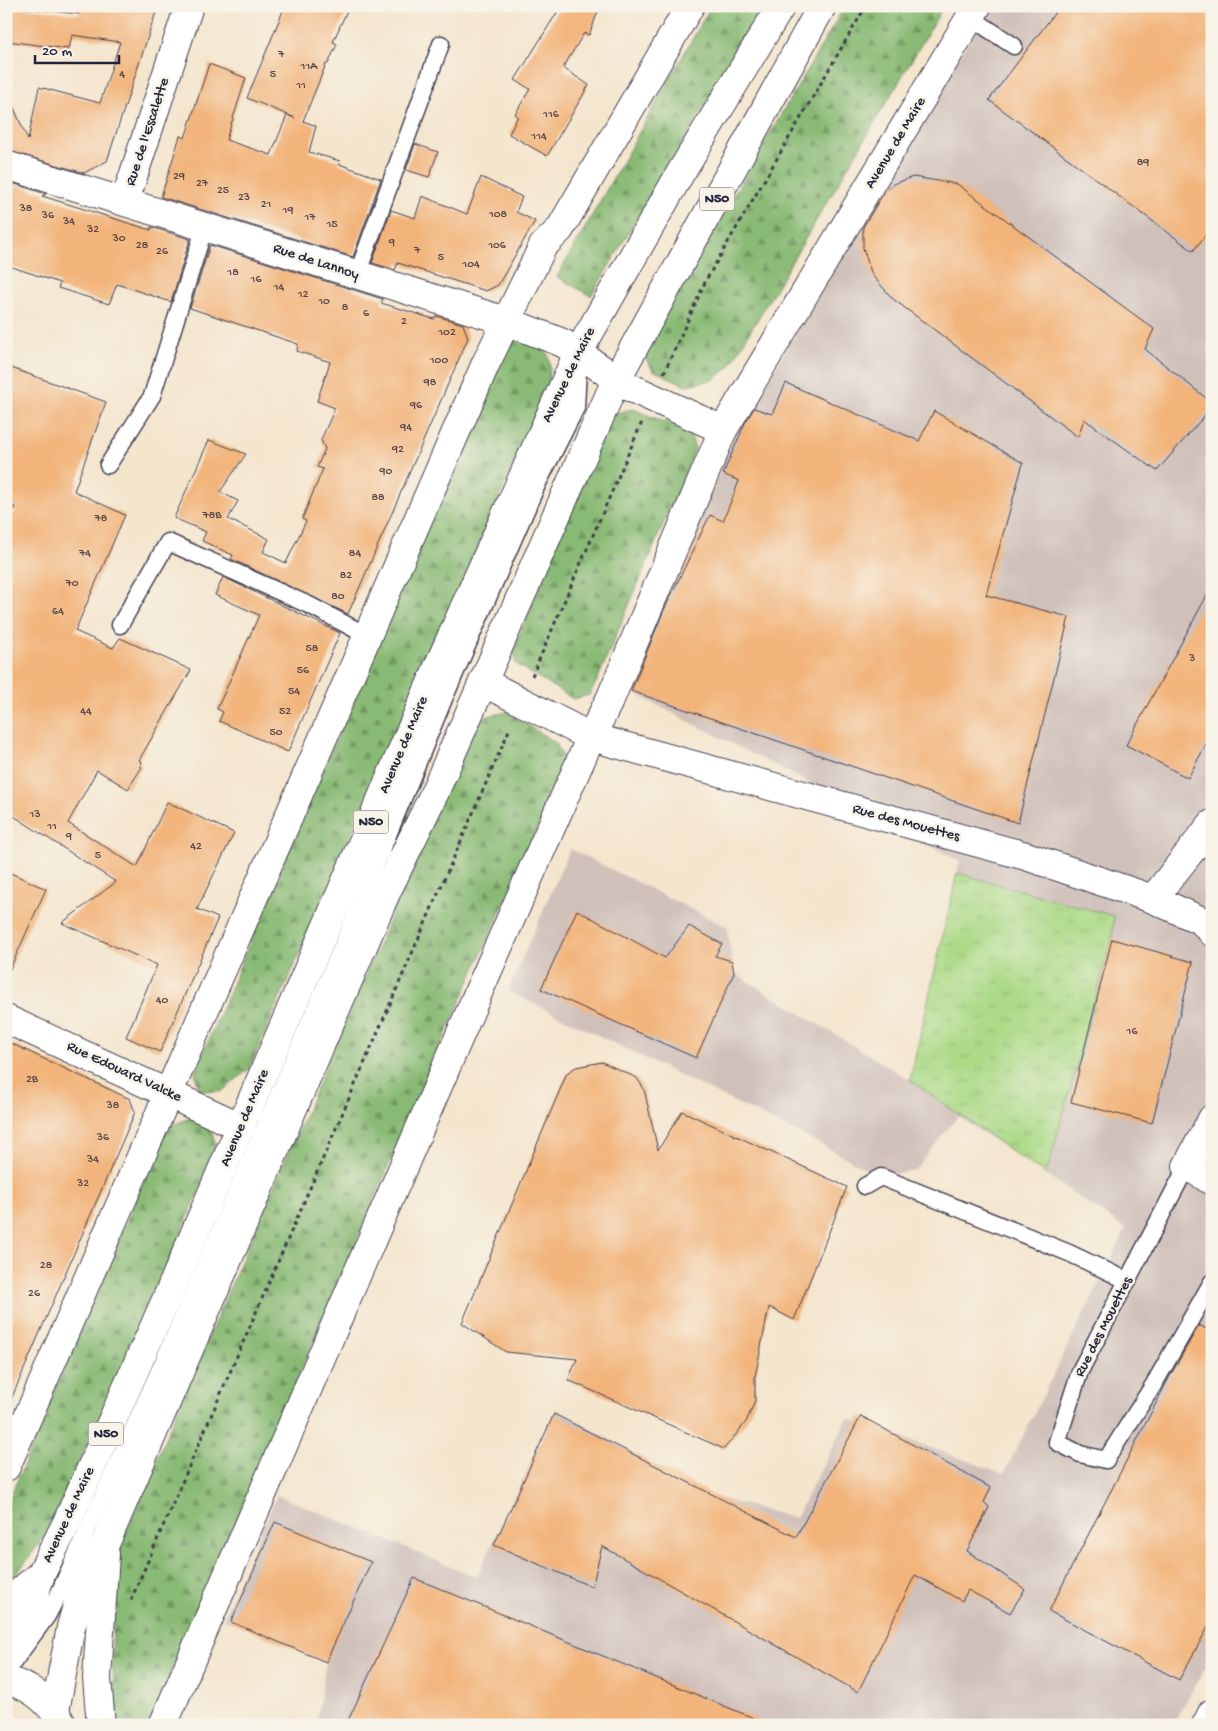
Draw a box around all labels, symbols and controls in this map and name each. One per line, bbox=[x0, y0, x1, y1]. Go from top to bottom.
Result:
scale bar bbox=[35, 32, 119, 64]
text: 20 m bbox=[42, 43, 72, 61]
house number: 7 bbox=[277, 48, 285, 62]
house number: 11A bbox=[300, 60, 318, 74]
house number: 4 bbox=[119, 68, 125, 82]
house number: 5 bbox=[270, 68, 276, 82]
street label: Rue de l'Escalette bbox=[122, 75, 174, 188]
house number: 11 bbox=[295, 79, 306, 93]
street label: Avenue de Maire bbox=[862, 94, 931, 192]
house number: 116 bbox=[542, 108, 560, 122]
house number: 114 bbox=[530, 130, 547, 144]
house number: 89 bbox=[1137, 156, 1149, 170]
house number: 29 bbox=[173, 170, 185, 184]
house number: 27 bbox=[196, 177, 209, 191]
house number: 25 bbox=[217, 184, 229, 198]
road number: N50 bbox=[700, 188, 734, 210]
house number: 23 bbox=[238, 191, 250, 205]
house number: 21 bbox=[261, 198, 272, 212]
house number: 38 bbox=[19, 202, 33, 216]
house number: 19 bbox=[282, 204, 293, 218]
house number: 108 bbox=[488, 208, 508, 222]
house number: 36 bbox=[41, 209, 55, 223]
house number: 17 bbox=[303, 211, 316, 225]
house number: 34 bbox=[62, 215, 75, 229]
house number: 15 bbox=[325, 218, 338, 232]
house number: 32 bbox=[86, 223, 99, 237]
house number: 30 bbox=[111, 232, 126, 246]
house number: 9 bbox=[388, 236, 395, 250]
house number: 28 bbox=[136, 239, 149, 253]
house number: 106 bbox=[487, 239, 507, 253]
street label: Rue de Lannoy bbox=[271, 240, 362, 285]
house number: 7 bbox=[413, 244, 421, 258]
house number: 26 bbox=[156, 245, 169, 259]
house number: 5 bbox=[438, 251, 444, 265]
house number: 104 bbox=[461, 258, 480, 272]
house number: 18 bbox=[226, 266, 239, 280]
house number: 16 bbox=[250, 273, 262, 287]
house number: 14 bbox=[273, 281, 285, 295]
house number: 12 bbox=[297, 288, 308, 302]
house number: 10 bbox=[317, 295, 330, 309]
house number: 8 bbox=[342, 301, 349, 315]
house number: 6 bbox=[363, 307, 370, 321]
house number: 2 bbox=[401, 315, 407, 329]
street label: Avenue de Maire bbox=[538, 324, 600, 426]
house number: 102 bbox=[437, 326, 456, 340]
house number: 100 bbox=[429, 354, 448, 368]
house number: 98 bbox=[423, 376, 437, 390]
house number: 96 bbox=[409, 399, 423, 413]
house number: 94 bbox=[399, 421, 412, 435]
house number: 92 bbox=[391, 443, 404, 457]
house number: 90 bbox=[379, 465, 393, 479]
house number: 88 bbox=[371, 491, 385, 505]
house number: 78B bbox=[202, 509, 222, 523]
house number: 78 bbox=[94, 512, 108, 526]
house number: 74 bbox=[78, 547, 91, 561]
house number: 84 bbox=[349, 547, 361, 561]
house number: 82 bbox=[340, 569, 352, 583]
house number: 70 bbox=[64, 577, 79, 591]
house number: 80 bbox=[331, 590, 345, 604]
house number: 64 bbox=[52, 605, 64, 619]
house number: 58 bbox=[306, 642, 319, 656]
house number: 3 bbox=[1188, 652, 1195, 666]
house number: 56 bbox=[297, 664, 310, 678]
house number: 54 bbox=[288, 685, 300, 699]
street label: Avenue de Maire bbox=[375, 693, 433, 796]
house number: 44 bbox=[80, 705, 92, 719]
house number: 52 bbox=[279, 705, 291, 719]
house number: 50 bbox=[269, 726, 283, 740]
street label: Rue des Mouettes bbox=[850, 800, 962, 846]
house number: 13 bbox=[28, 808, 41, 822]
road number: N50 bbox=[354, 810, 388, 834]
house number: 11 bbox=[46, 820, 57, 834]
house number: 9 bbox=[65, 830, 72, 844]
house number: 42 bbox=[190, 840, 202, 854]
house number: 5 bbox=[95, 849, 101, 863]
house number: 40 bbox=[156, 994, 168, 1008]
house number: 16 bbox=[1126, 1025, 1138, 1039]
street label: Rue Edouard Valcke bbox=[64, 1038, 185, 1107]
street label: Avenue de Maire bbox=[216, 1066, 274, 1169]
house number: 2B bbox=[26, 1073, 39, 1087]
house number: 38 bbox=[106, 1099, 120, 1113]
house number: 36 bbox=[96, 1131, 110, 1145]
house number: 34 bbox=[86, 1153, 99, 1167]
house number: 32 bbox=[76, 1177, 89, 1191]
house number: 28 bbox=[40, 1259, 53, 1273]
street label: Rue des Mouettes bbox=[1071, 1273, 1137, 1380]
house number: 26 bbox=[28, 1287, 41, 1301]
road number: N50 bbox=[88, 1422, 124, 1446]
street label: Avenue de Maire bbox=[39, 1464, 99, 1566]

